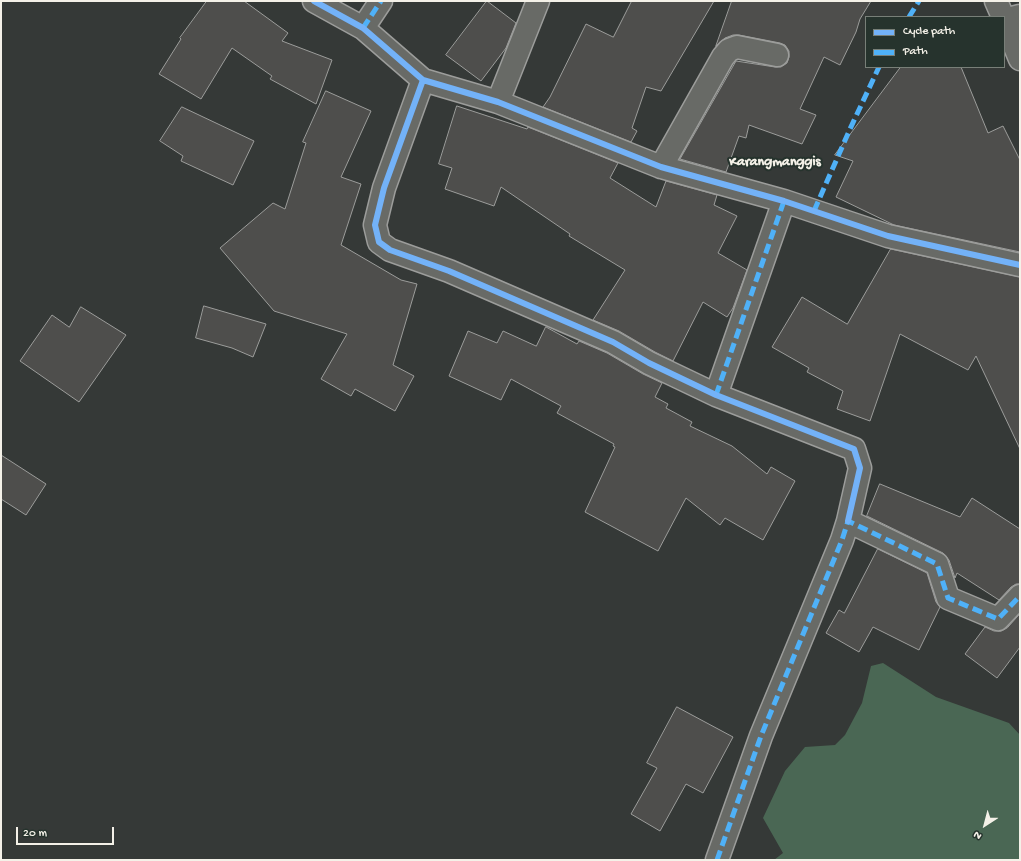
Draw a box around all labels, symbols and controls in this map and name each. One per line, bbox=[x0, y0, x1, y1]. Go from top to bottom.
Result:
legend bbox=[865, 16, 1005, 68]
text: Cycle path bbox=[903, 25, 955, 39]
text: Path bbox=[903, 45, 928, 59]
district label: Karangmanggis bbox=[729, 155, 821, 171]
north arrow bbox=[965, 805, 1005, 845]
scale bar bbox=[18, 819, 116, 845]
text: 20 m bbox=[23, 827, 47, 841]
text: N bbox=[972, 828, 984, 842]

